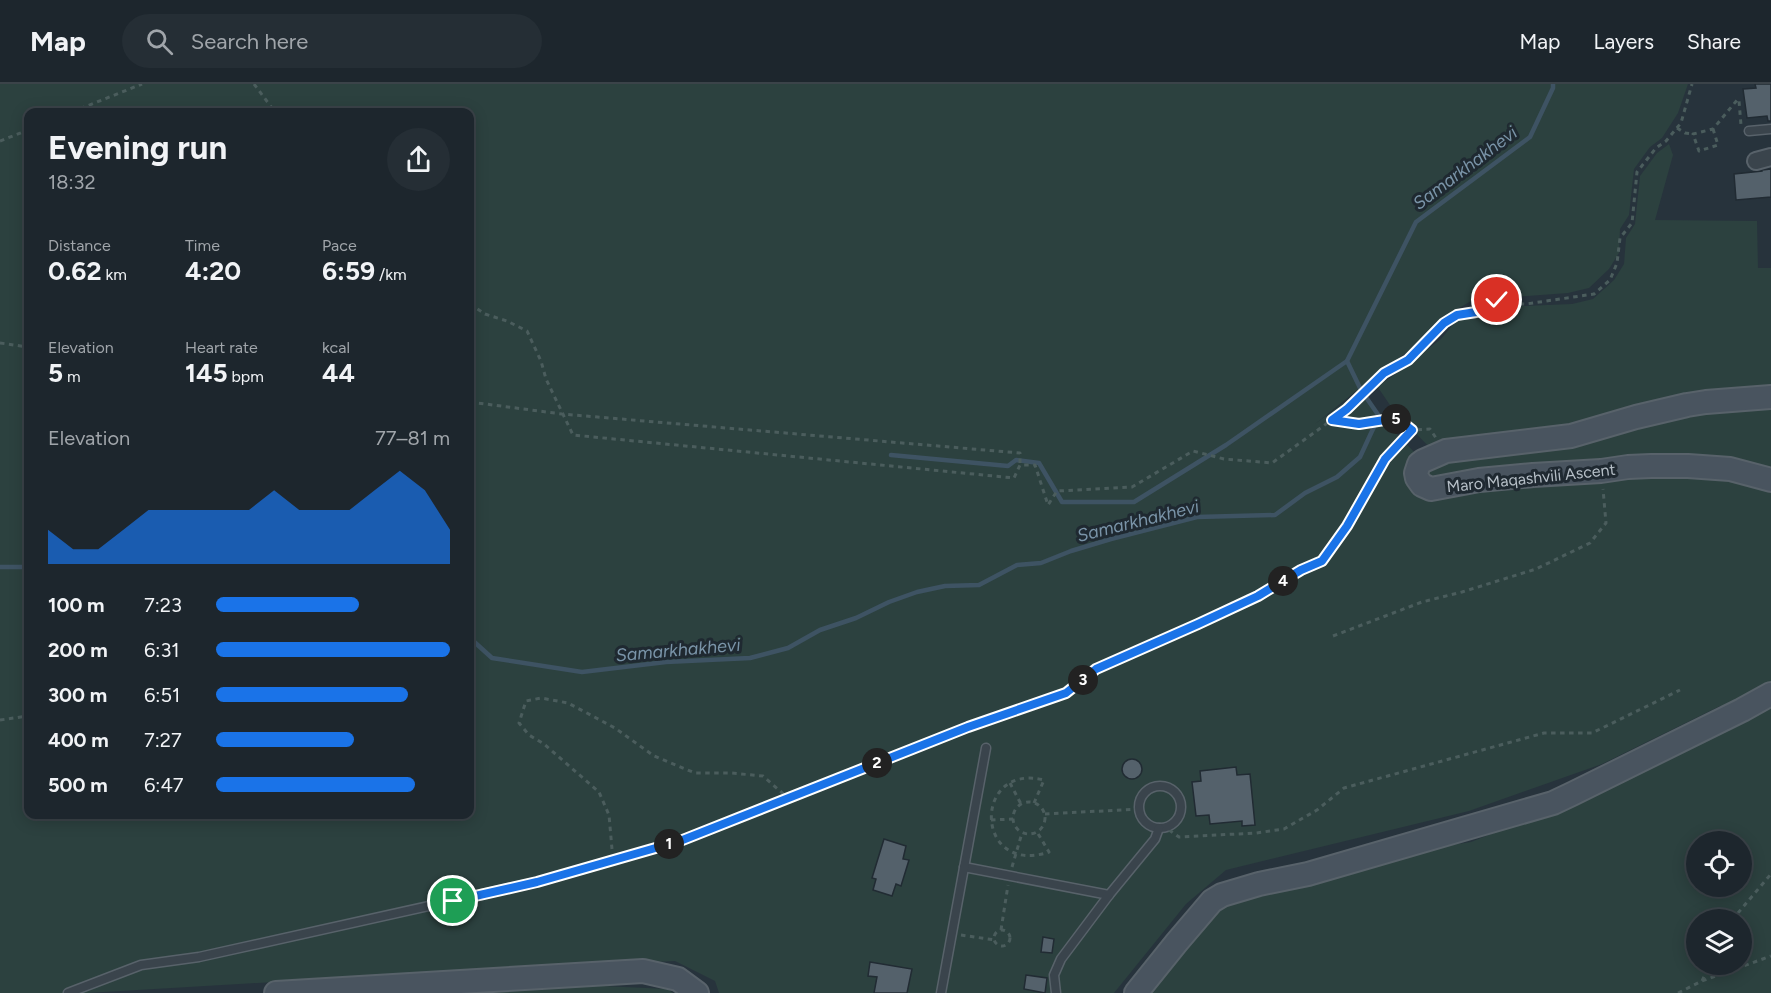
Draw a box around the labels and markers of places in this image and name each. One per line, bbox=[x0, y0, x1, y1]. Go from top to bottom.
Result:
pin bbox=[1471, 274, 1522, 325]
pin: 5 bbox=[1381, 404, 1411, 434]
pin: 4 bbox=[1268, 566, 1298, 596]
pin: 3 bbox=[1068, 665, 1098, 695]
pin: 2 bbox=[862, 748, 892, 778]
pin: 1 bbox=[654, 829, 684, 859]
pin bbox=[427, 875, 478, 926]

